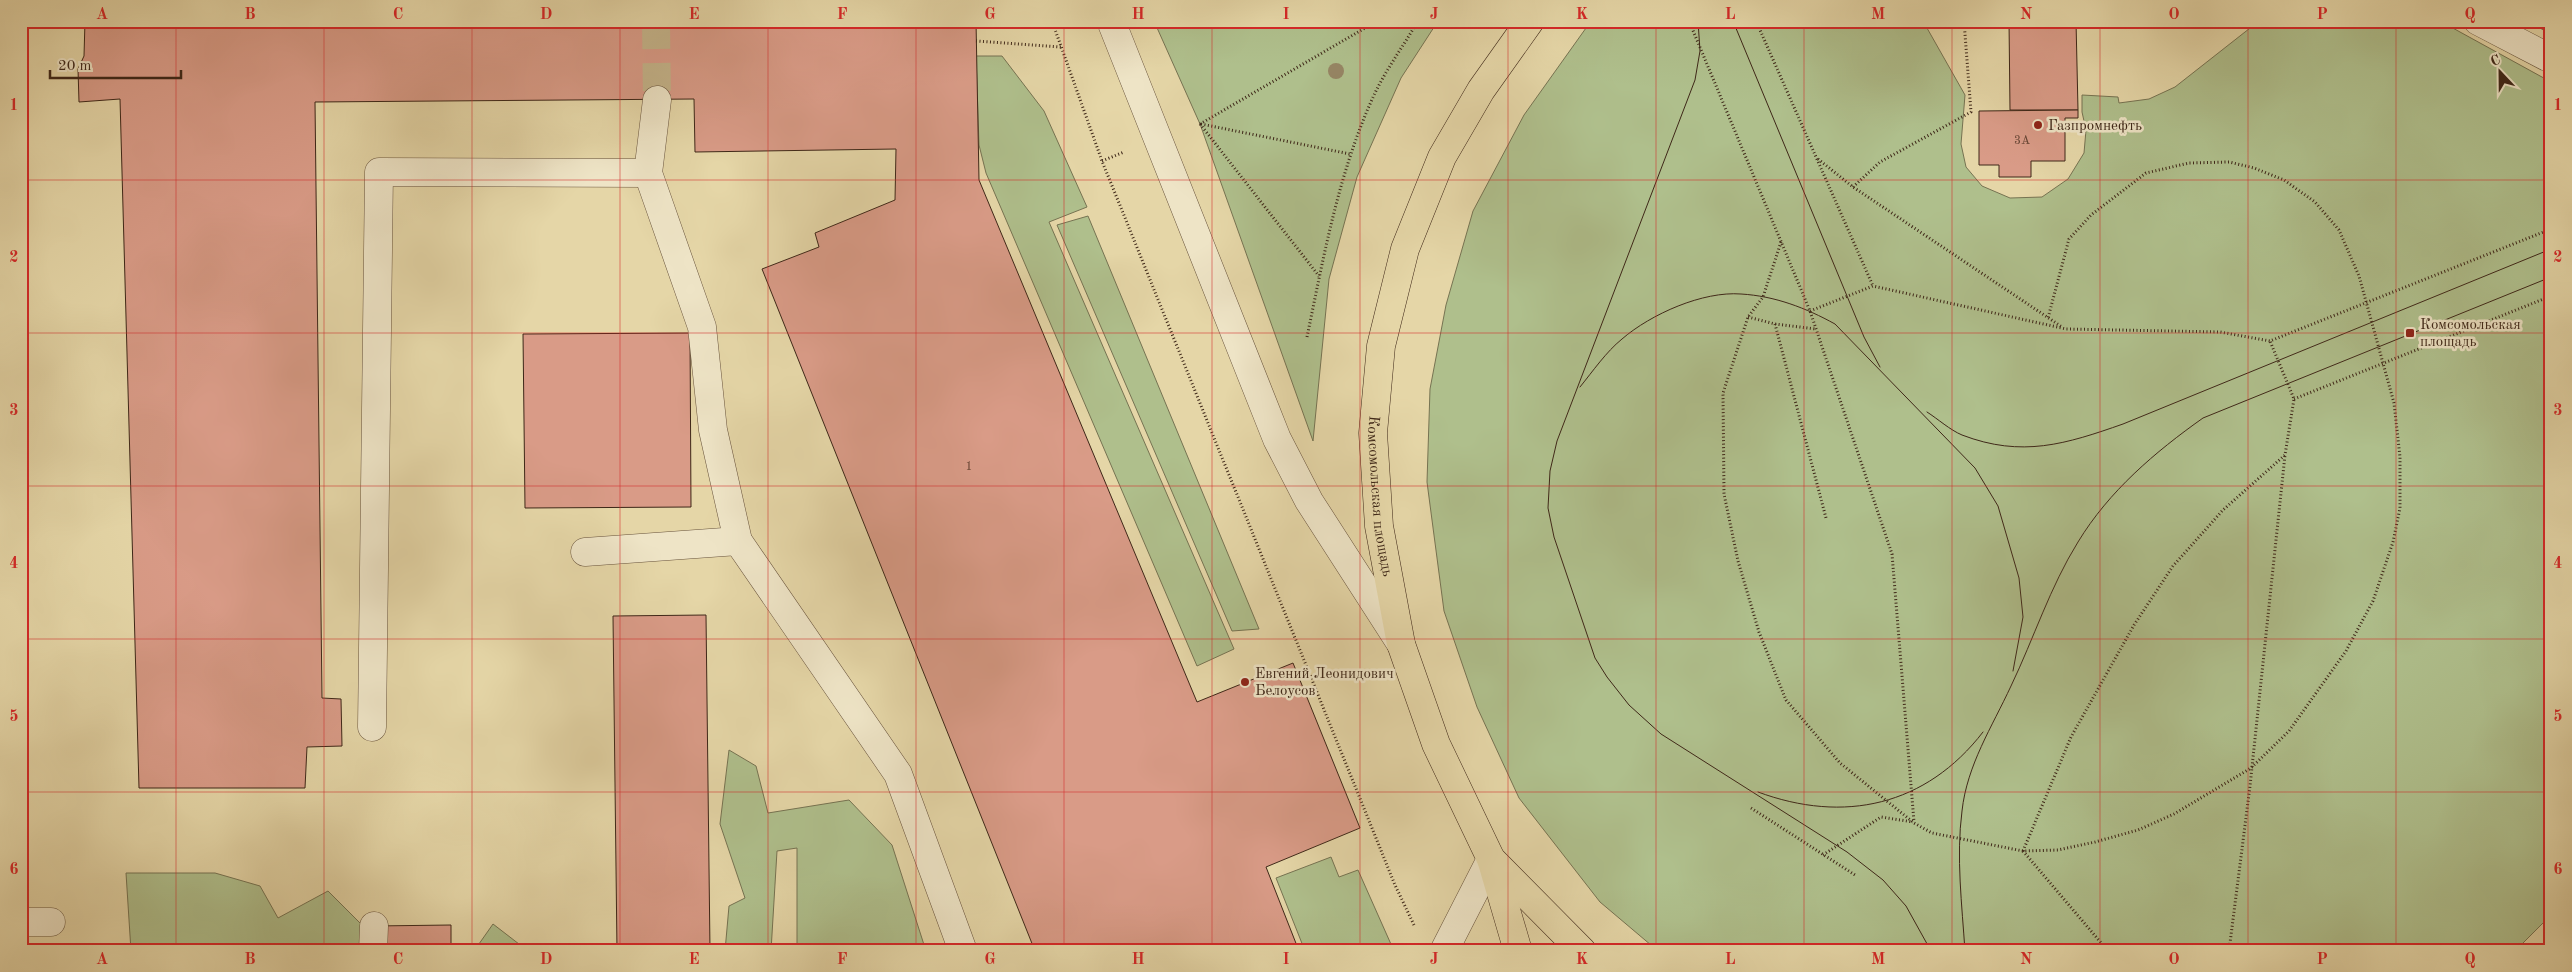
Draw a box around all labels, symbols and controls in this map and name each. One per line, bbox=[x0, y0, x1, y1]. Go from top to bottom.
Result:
text: A bbox=[96, 7, 108, 23]
text: B bbox=[244, 7, 256, 23]
text: C bbox=[393, 7, 403, 23]
text: D bbox=[540, 7, 552, 23]
text: E bbox=[688, 7, 700, 23]
text: F bbox=[837, 7, 848, 23]
text: G bbox=[984, 7, 996, 23]
text: H bbox=[1131, 7, 1145, 23]
text: I bbox=[1282, 7, 1290, 23]
text: J bbox=[1430, 7, 1439, 23]
text: K bbox=[1576, 7, 1588, 23]
text: L bbox=[1725, 7, 1736, 23]
text: M bbox=[1871, 7, 1885, 23]
text: N bbox=[2020, 7, 2033, 23]
text: O bbox=[2168, 7, 2180, 23]
text: P bbox=[2316, 7, 2328, 23]
text: Q bbox=[2464, 7, 2476, 23]
scale bar bbox=[50, 48, 181, 80]
north arrow bbox=[2474, 48, 2524, 98]
text: С bbox=[2489, 53, 2502, 69]
text: 20 m bbox=[58, 59, 92, 74]
text: 1 bbox=[9, 98, 19, 114]
text: 1 bbox=[2553, 98, 2563, 114]
marker: Газпромнефть bbox=[2032, 119, 2044, 131]
place label: Газпромнефть bbox=[2048, 119, 2142, 134]
house number: 3А bbox=[2014, 135, 2030, 147]
text: 2 bbox=[9, 250, 19, 266]
text: 2 bbox=[2553, 250, 2563, 266]
place label: Комсомольская площадь bbox=[2420, 318, 2521, 350]
marker: Комсомольская площадь bbox=[2404, 327, 2416, 339]
text: 3 bbox=[9, 403, 19, 419]
text: 3 bbox=[2553, 403, 2563, 419]
street label: Комсомольская площадь bbox=[1364, 415, 1394, 578]
house number: 1 bbox=[966, 461, 972, 473]
text: 4 bbox=[9, 556, 19, 572]
text: 4 bbox=[2553, 556, 2563, 572]
place label: Евгений Леонидович Белоусов bbox=[1255, 667, 1394, 699]
marker: Евгений Леонидович Белоусов bbox=[1239, 676, 1251, 688]
text: 5 bbox=[9, 709, 19, 725]
text: 5 bbox=[2553, 709, 2563, 725]
text: 6 bbox=[9, 862, 19, 878]
text: 6 bbox=[2553, 862, 2563, 878]
text: A bbox=[96, 952, 108, 968]
text: B bbox=[244, 952, 256, 968]
text: C bbox=[393, 952, 403, 968]
text: D bbox=[540, 952, 552, 968]
text: E bbox=[688, 952, 700, 968]
text: F bbox=[837, 952, 848, 968]
text: G bbox=[984, 952, 996, 968]
text: H bbox=[1131, 952, 1145, 968]
text: I bbox=[1282, 952, 1290, 968]
text: J bbox=[1430, 952, 1439, 968]
text: K bbox=[1576, 952, 1588, 968]
text: L bbox=[1725, 952, 1736, 968]
text: M bbox=[1871, 952, 1885, 968]
text: N bbox=[2020, 952, 2033, 968]
text: O bbox=[2168, 952, 2180, 968]
text: P bbox=[2316, 952, 2328, 968]
text: Q bbox=[2464, 952, 2476, 968]

